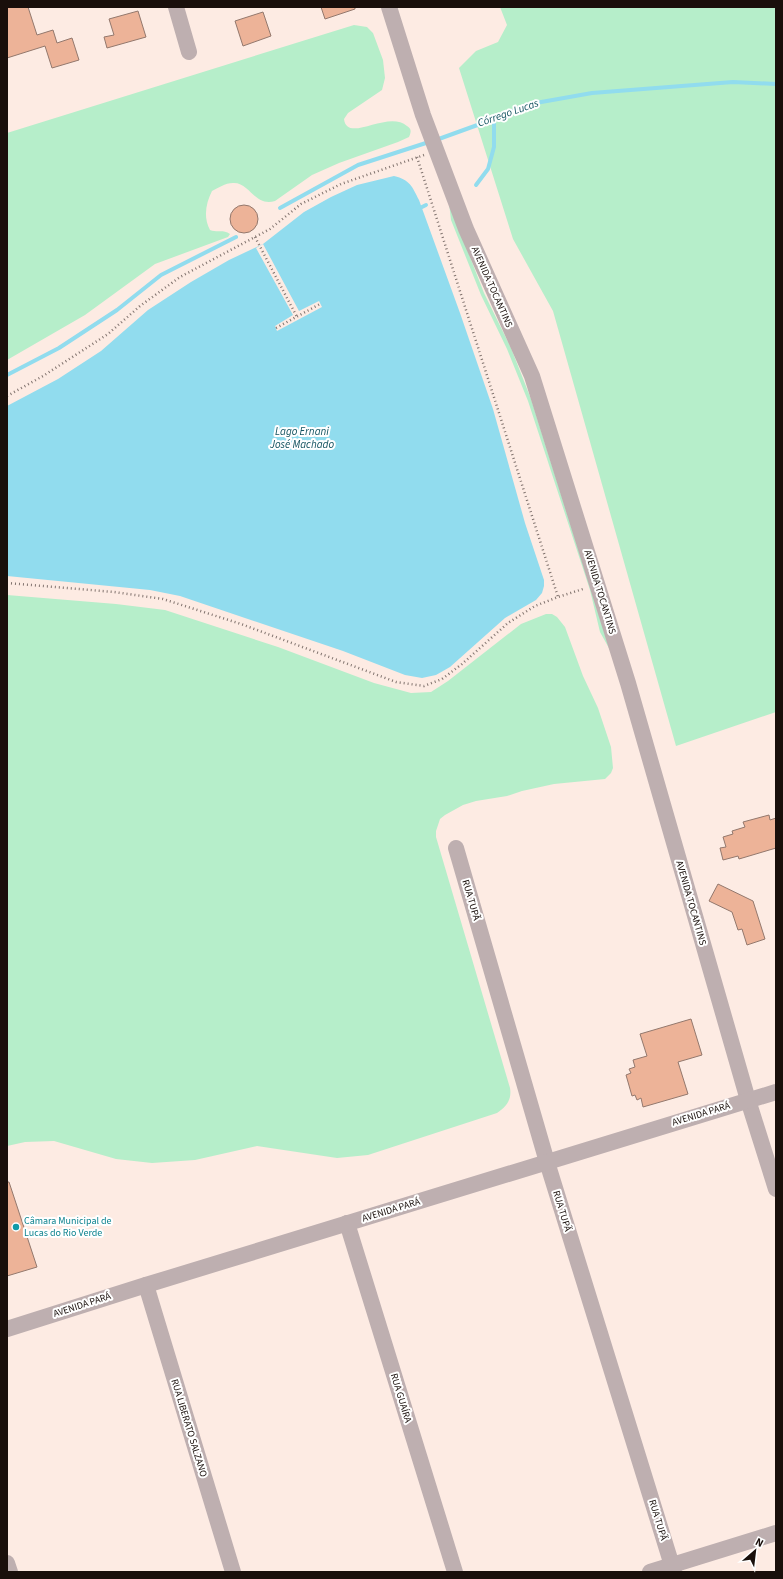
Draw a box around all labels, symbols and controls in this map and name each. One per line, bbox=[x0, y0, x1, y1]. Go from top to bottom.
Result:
water label: Córrego Lucas bbox=[475, 95, 541, 130]
street label: AVENIDA TOCANTINS bbox=[468, 244, 516, 330]
water label: Lago Ernani José Machado bbox=[269, 424, 334, 452]
street label: AVENIDA TOCANTINS bbox=[581, 548, 619, 636]
street label: AVENIDA TOCANTINS bbox=[672, 859, 710, 947]
street label: RUA TUPÃ bbox=[459, 878, 484, 923]
street label: AVENIDA PARÁ bbox=[670, 1098, 732, 1129]
street label: RUA TUPÃ bbox=[549, 1189, 575, 1234]
street label: AVENIDA PARÁ bbox=[360, 1194, 422, 1225]
place label: Câmara Municipal de Lucas do Rio Verde bbox=[24, 1214, 112, 1240]
marker: Câmara Municipal de Lucas do Rio Verde bbox=[11, 1222, 21, 1232]
street label: AVENIDA PARÁ bbox=[51, 1289, 113, 1321]
street label: RUA GUAÍRA bbox=[387, 1372, 415, 1425]
street label: RUA LIBERATO SALZANO bbox=[167, 1377, 211, 1479]
street label: RUA TUPÃ bbox=[645, 1498, 671, 1543]
north arrow bbox=[735, 1531, 775, 1571]
text: N bbox=[753, 1534, 766, 1551]

